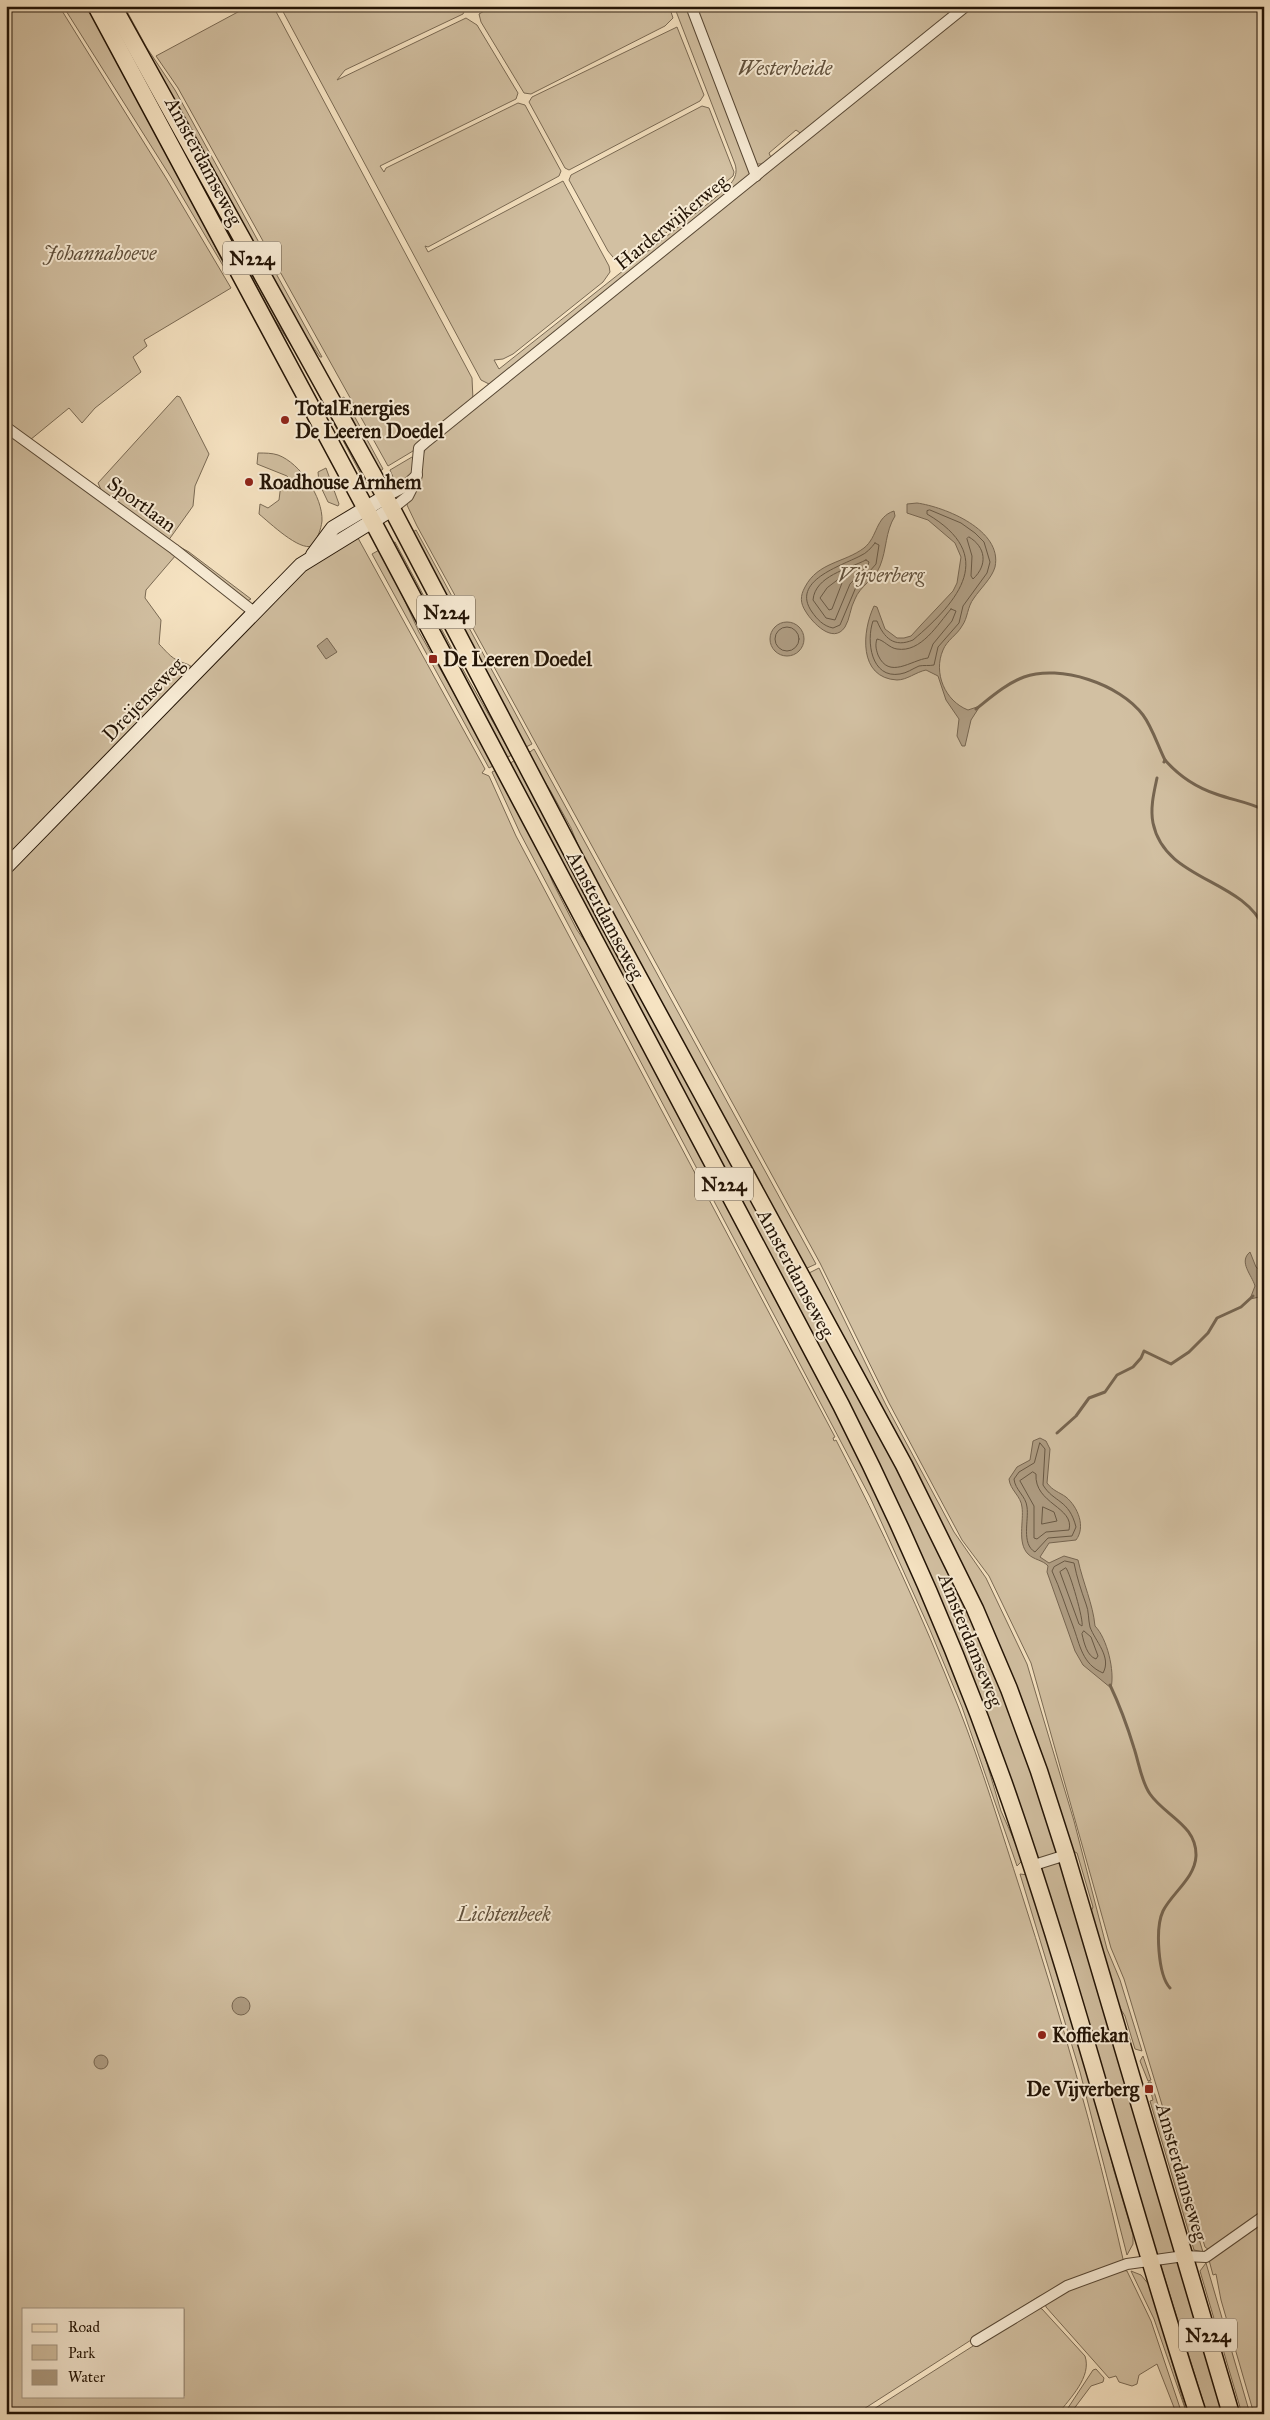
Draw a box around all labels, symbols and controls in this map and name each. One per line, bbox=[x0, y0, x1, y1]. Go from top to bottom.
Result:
park label: Westerheide bbox=[738, 56, 833, 80]
street label: Amsterdamseweg bbox=[159, 92, 248, 230]
street label: Harderwijkerweg bbox=[610, 169, 733, 276]
park label: Johannahoeve bbox=[43, 241, 157, 265]
road number: N224 bbox=[223, 242, 281, 274]
place label: TotalEnergies De Leeren Doedel bbox=[294, 396, 444, 443]
marker: TotalEnergies De Leeren Doedel bbox=[279, 414, 291, 426]
place label: Roadhouse Arnhem bbox=[259, 470, 422, 494]
street label: Sportlaan bbox=[103, 471, 181, 537]
marker: Roadhouse Arnhem bbox=[243, 476, 255, 488]
park label: Vijverberg bbox=[838, 563, 925, 587]
road number: N224 bbox=[417, 596, 475, 628]
place label: De Leeren Doedel bbox=[443, 647, 592, 671]
street label: Dreijenseweg bbox=[97, 652, 190, 747]
marker: De Leeren Doedel bbox=[427, 653, 439, 665]
street label: Amsterdamseweg bbox=[561, 846, 650, 984]
road number: N224 bbox=[695, 1168, 753, 1200]
street label: Amsterdamseweg bbox=[751, 1204, 840, 1342]
street label: Amsterdamseweg bbox=[932, 1569, 1009, 1711]
park label: Lichtenbeek bbox=[456, 1902, 551, 1926]
place label: Koffiekan bbox=[1052, 2023, 1129, 2047]
marker: Koffiekan bbox=[1036, 2029, 1048, 2041]
place label: De Vijverberg bbox=[1026, 2077, 1140, 2102]
marker: De Vijverberg bbox=[1143, 2083, 1155, 2095]
street label: Amsterdamseweg bbox=[1150, 2100, 1213, 2244]
legend bbox=[22, 2308, 185, 2398]
text: Road bbox=[68, 2318, 100, 2336]
road number: N224 bbox=[1179, 2318, 1237, 2352]
text: Park bbox=[68, 2344, 95, 2362]
text: Water bbox=[68, 2368, 105, 2386]

